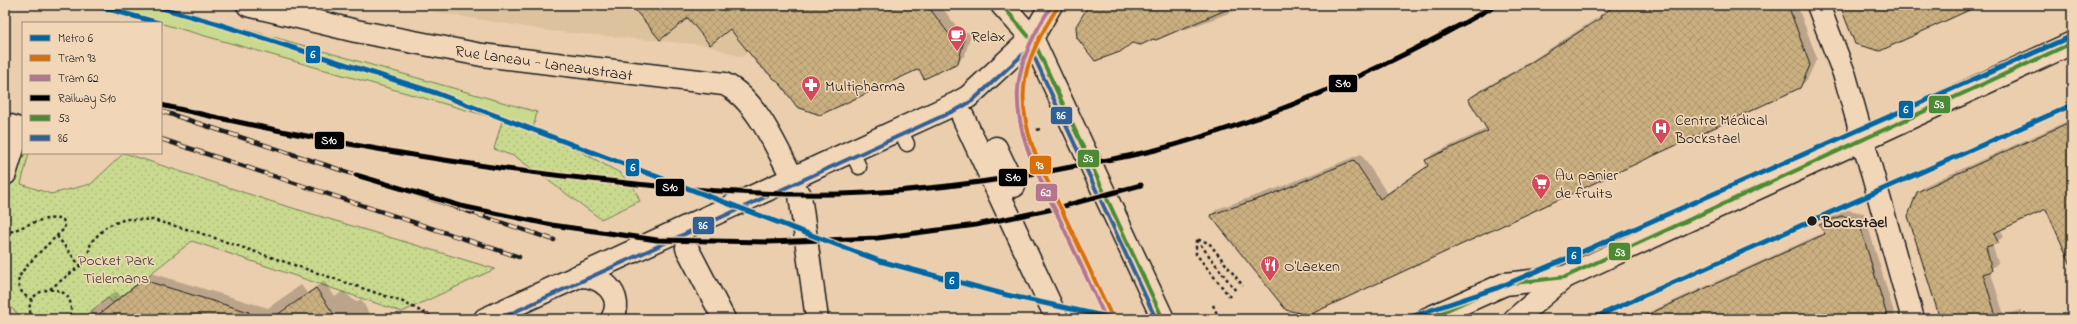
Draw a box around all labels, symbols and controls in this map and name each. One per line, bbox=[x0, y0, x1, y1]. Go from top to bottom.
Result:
legend bbox=[22, 22, 162, 154]
cafe icon: Relax bbox=[946, 24, 968, 52]
place label: Relax bbox=[971, 25, 1006, 49]
text: Metro 6 bbox=[58, 30, 94, 48]
street label: Rue Laneau - Laneaustraat bbox=[453, 40, 635, 88]
line badge: 6 bbox=[305, 45, 321, 64]
text: 6 bbox=[310, 47, 316, 63]
text: Tram 93 bbox=[58, 50, 96, 68]
text: Tram 62 bbox=[58, 70, 99, 88]
pharmacy icon: Multipharma bbox=[800, 74, 822, 102]
line badge: S10 bbox=[1328, 74, 1358, 93]
place label: Multipharma bbox=[825, 75, 905, 99]
text: S10 bbox=[1335, 76, 1351, 92]
text: Railway S10 bbox=[58, 90, 116, 109]
line badge: 53 bbox=[1928, 95, 1951, 114]
text: 53 bbox=[1934, 97, 1945, 113]
line badge: 6 bbox=[1898, 100, 1914, 119]
text: 6 bbox=[1903, 102, 1909, 118]
line badge: 86 bbox=[1050, 106, 1073, 125]
text: 86 bbox=[1056, 108, 1066, 124]
place label: Centre Médical Bockstael bbox=[1674, 109, 1768, 151]
text: 53 bbox=[58, 110, 70, 128]
hospital icon: Centre Médical Bockstael bbox=[1650, 117, 1672, 145]
text: 86 bbox=[58, 130, 69, 148]
line badge: S10 bbox=[314, 131, 345, 150]
text: S10 bbox=[321, 133, 337, 149]
line badge: 53 bbox=[1077, 149, 1100, 168]
text: 53 bbox=[1083, 151, 1094, 167]
line badge: 93 bbox=[1029, 155, 1052, 175]
line badge: 6 bbox=[625, 158, 640, 177]
text: 93 bbox=[1035, 158, 1044, 174]
text: 6 bbox=[630, 160, 636, 176]
place label: Au panier de fruits bbox=[1555, 164, 1618, 206]
line badge: S10 bbox=[998, 168, 1028, 187]
text: S10 bbox=[1005, 170, 1021, 186]
supermarket icon: Au panier de fruits bbox=[1530, 172, 1552, 200]
line badge: S10 bbox=[655, 178, 685, 197]
text: S10 bbox=[662, 180, 678, 196]
line badge: 62 bbox=[1035, 183, 1058, 202]
text: 62 bbox=[1040, 185, 1052, 201]
place label: Bockstael bbox=[1821, 211, 1888, 235]
marker: Bockstael bbox=[1805, 214, 1819, 228]
line badge: 86 bbox=[692, 216, 715, 235]
text: 86 bbox=[698, 218, 708, 234]
line badge: 53 bbox=[1608, 242, 1631, 261]
text: 53 bbox=[1615, 245, 1626, 261]
line badge: 6 bbox=[1566, 246, 1582, 265]
text: 6 bbox=[1571, 248, 1577, 264]
park label: Pocket Park Tielemans bbox=[78, 249, 155, 291]
restaurant icon: O'Laeken bbox=[1259, 254, 1281, 282]
place label: O'Laeken bbox=[1284, 255, 1340, 279]
line badge: 6 bbox=[944, 271, 960, 290]
text: 6 bbox=[949, 273, 955, 289]

